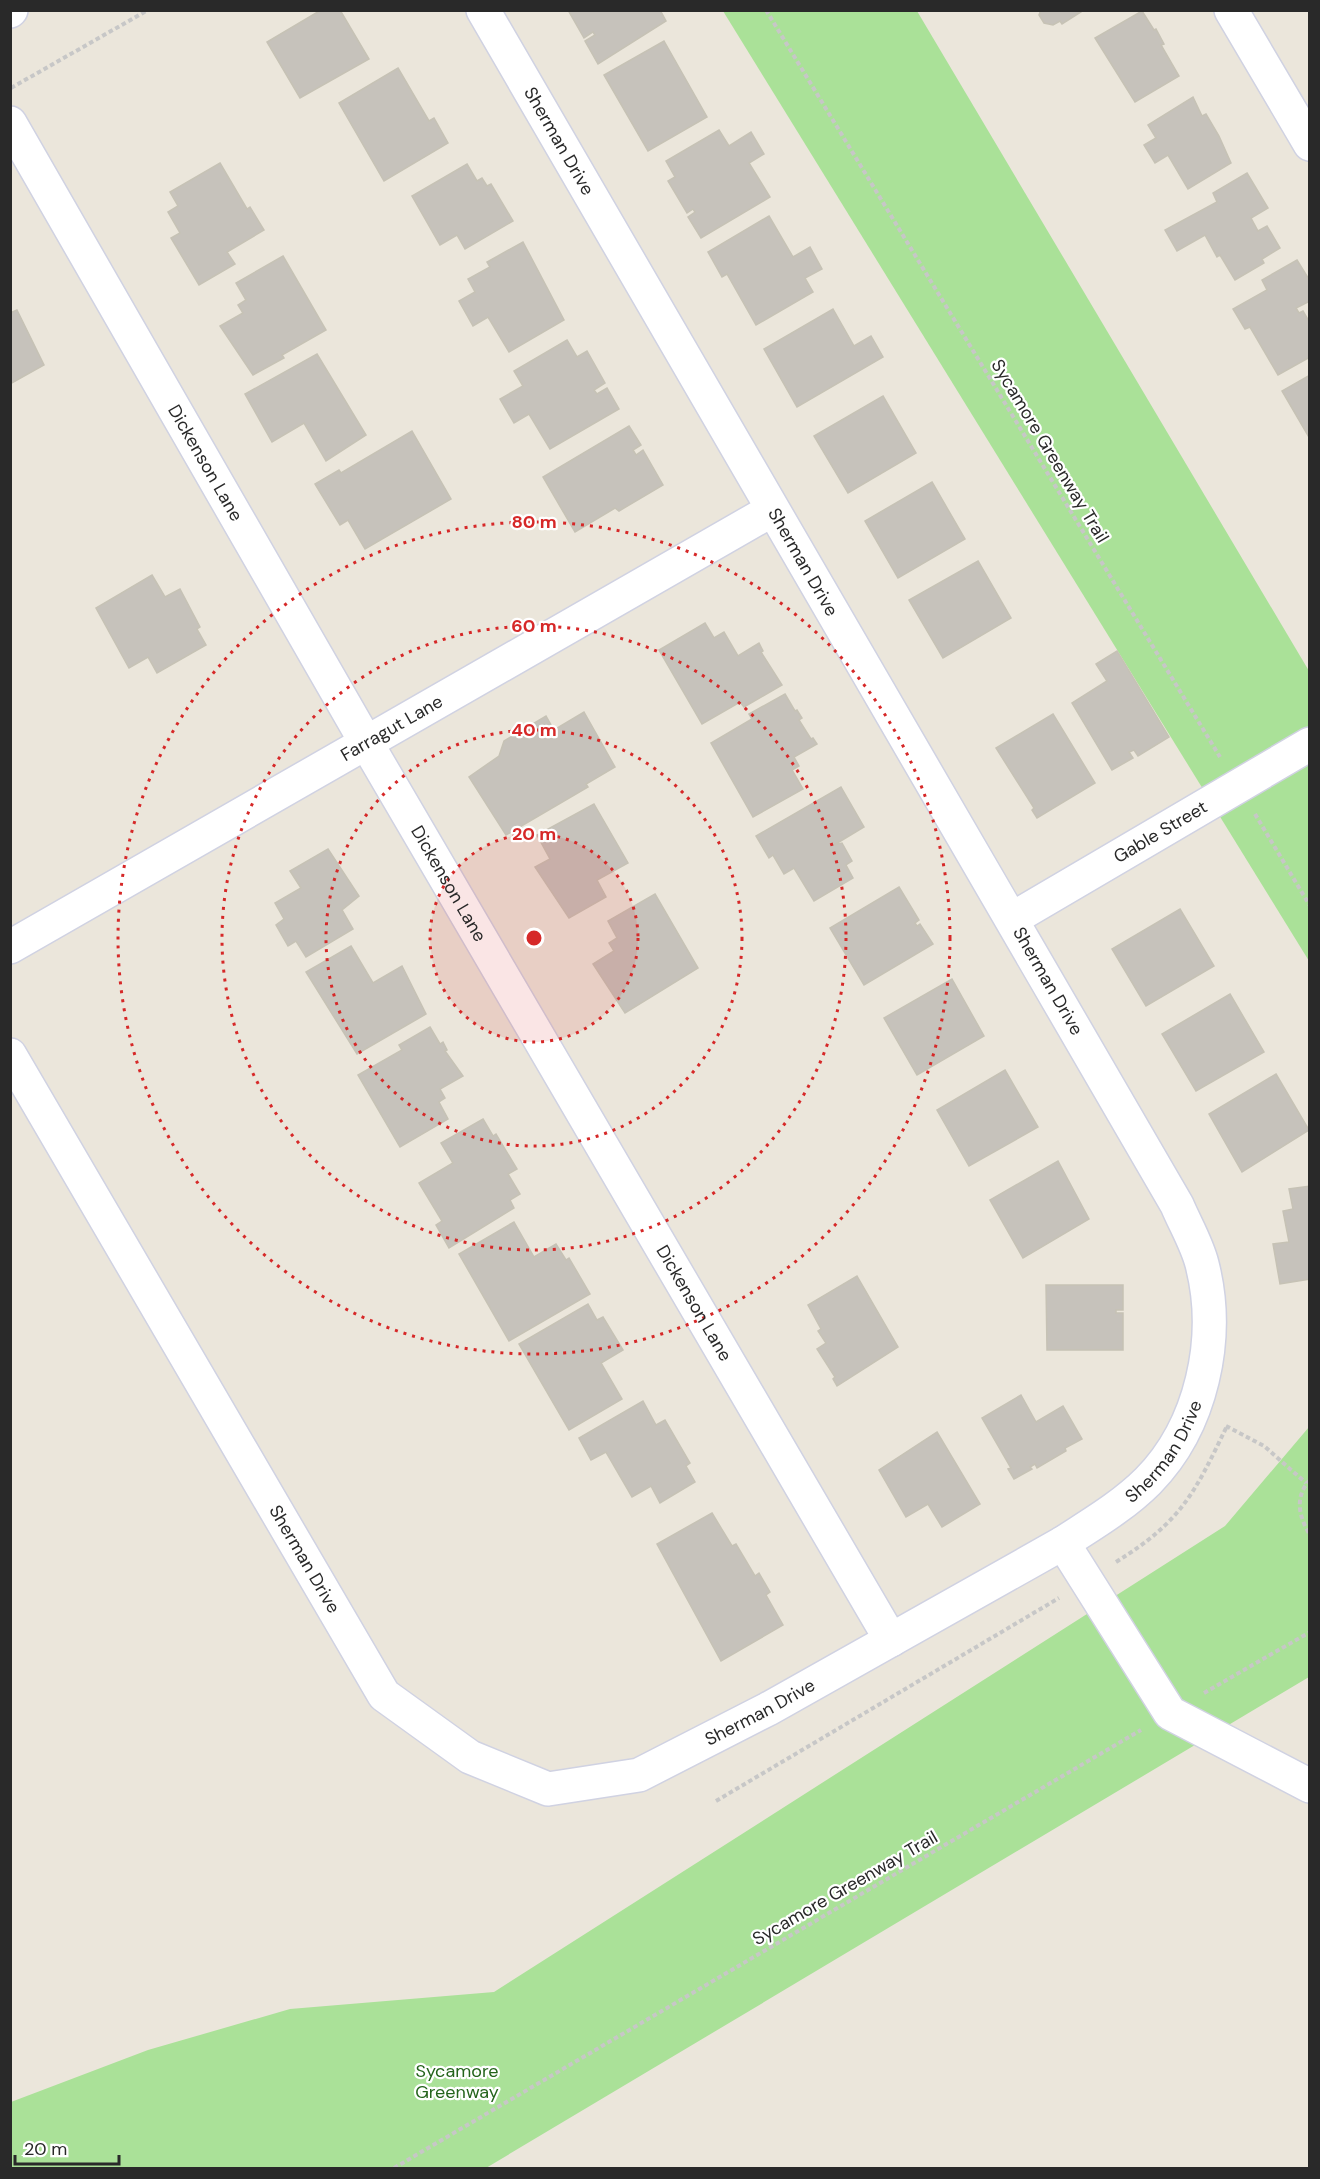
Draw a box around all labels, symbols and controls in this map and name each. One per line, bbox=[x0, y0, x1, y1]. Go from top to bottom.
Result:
street label: Sherman Drive bbox=[518, 82, 600, 200]
street label: Sycamore Greenway Trail bbox=[986, 355, 1114, 547]
street label: Dickenson Lane bbox=[162, 400, 248, 526]
street label: Sherman Drive bbox=[762, 503, 844, 621]
text: 80 m bbox=[511, 510, 557, 534]
text: 60 m bbox=[511, 614, 557, 638]
street label: Farragut Lane bbox=[336, 689, 447, 767]
text: 40 m bbox=[511, 718, 557, 742]
street label: Gable Street bbox=[1109, 795, 1212, 869]
street label: Dickenson Lane bbox=[405, 821, 492, 946]
text: 20 m bbox=[512, 822, 556, 846]
street label: Sherman Drive bbox=[1007, 922, 1089, 1040]
centre of rings bbox=[524, 928, 544, 948]
street label: Dickenson Lane bbox=[651, 1241, 737, 1366]
street label: Sherman Drive bbox=[1120, 1397, 1208, 1508]
street label: Sherman Drive bbox=[264, 1501, 346, 1618]
street label: Sherman Drive bbox=[701, 1673, 819, 1751]
street label: Sycamore Greenway Trail bbox=[748, 1825, 942, 1951]
park label: Sycamore Greenway bbox=[415, 2059, 499, 2104]
scale bar bbox=[15, 2128, 118, 2166]
text: 20 m bbox=[24, 2137, 67, 2161]

